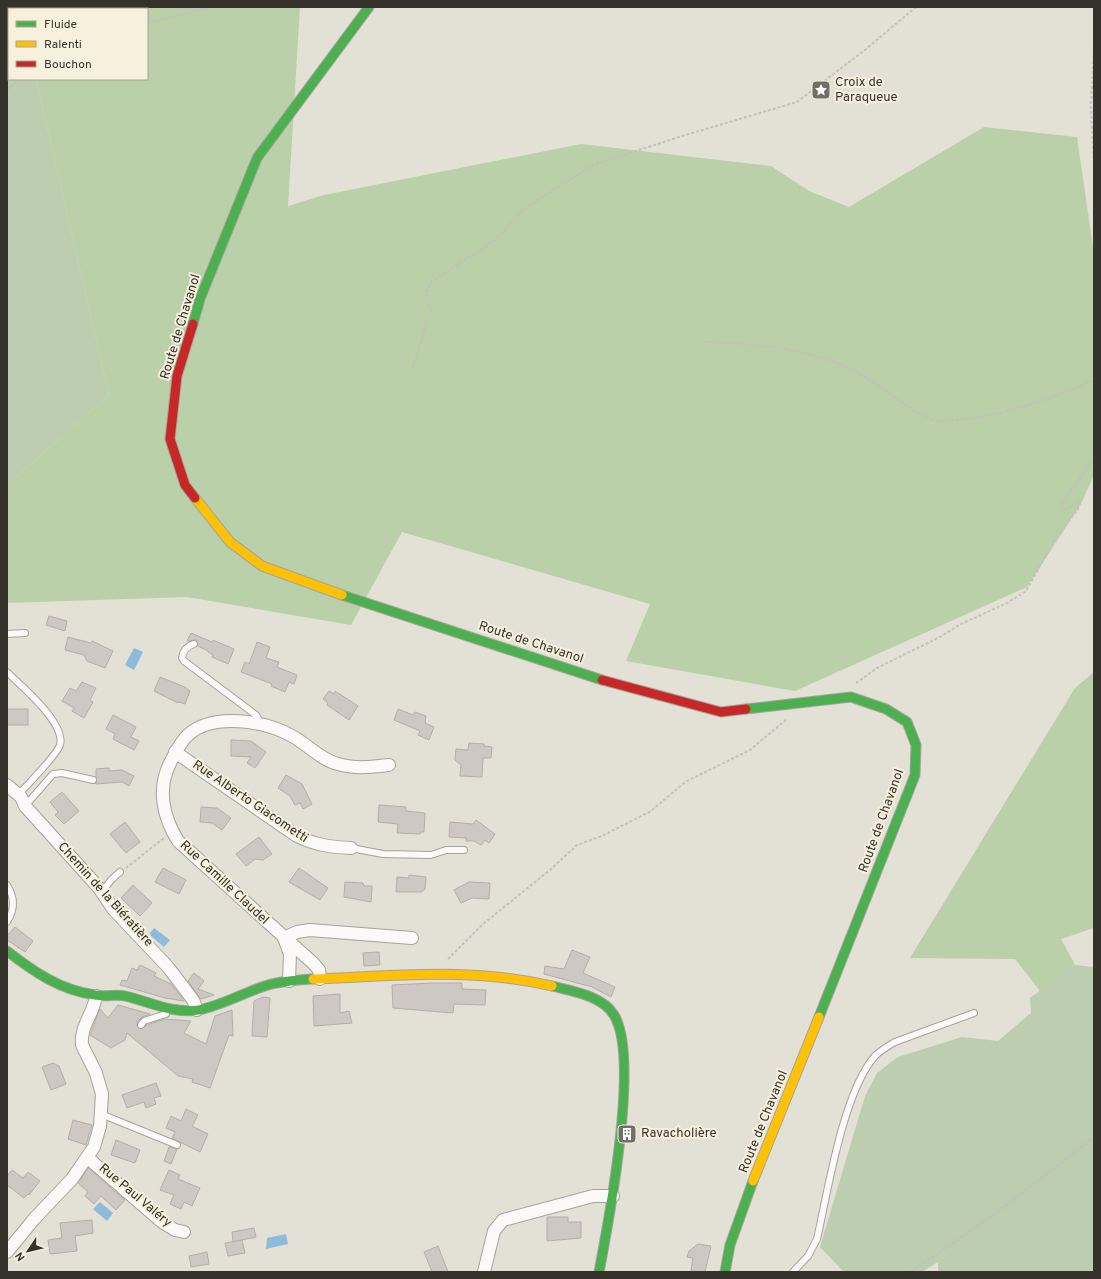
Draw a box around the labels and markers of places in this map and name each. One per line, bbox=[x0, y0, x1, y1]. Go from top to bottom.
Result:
place label: Croix de Paraqueue bbox=[835, 75, 898, 106]
place icon: Croix de Paraqueue bbox=[810, 79, 832, 101]
building icon: Ravacholière bbox=[616, 1123, 638, 1145]
place label: Ravacholière bbox=[641, 1126, 716, 1142]

